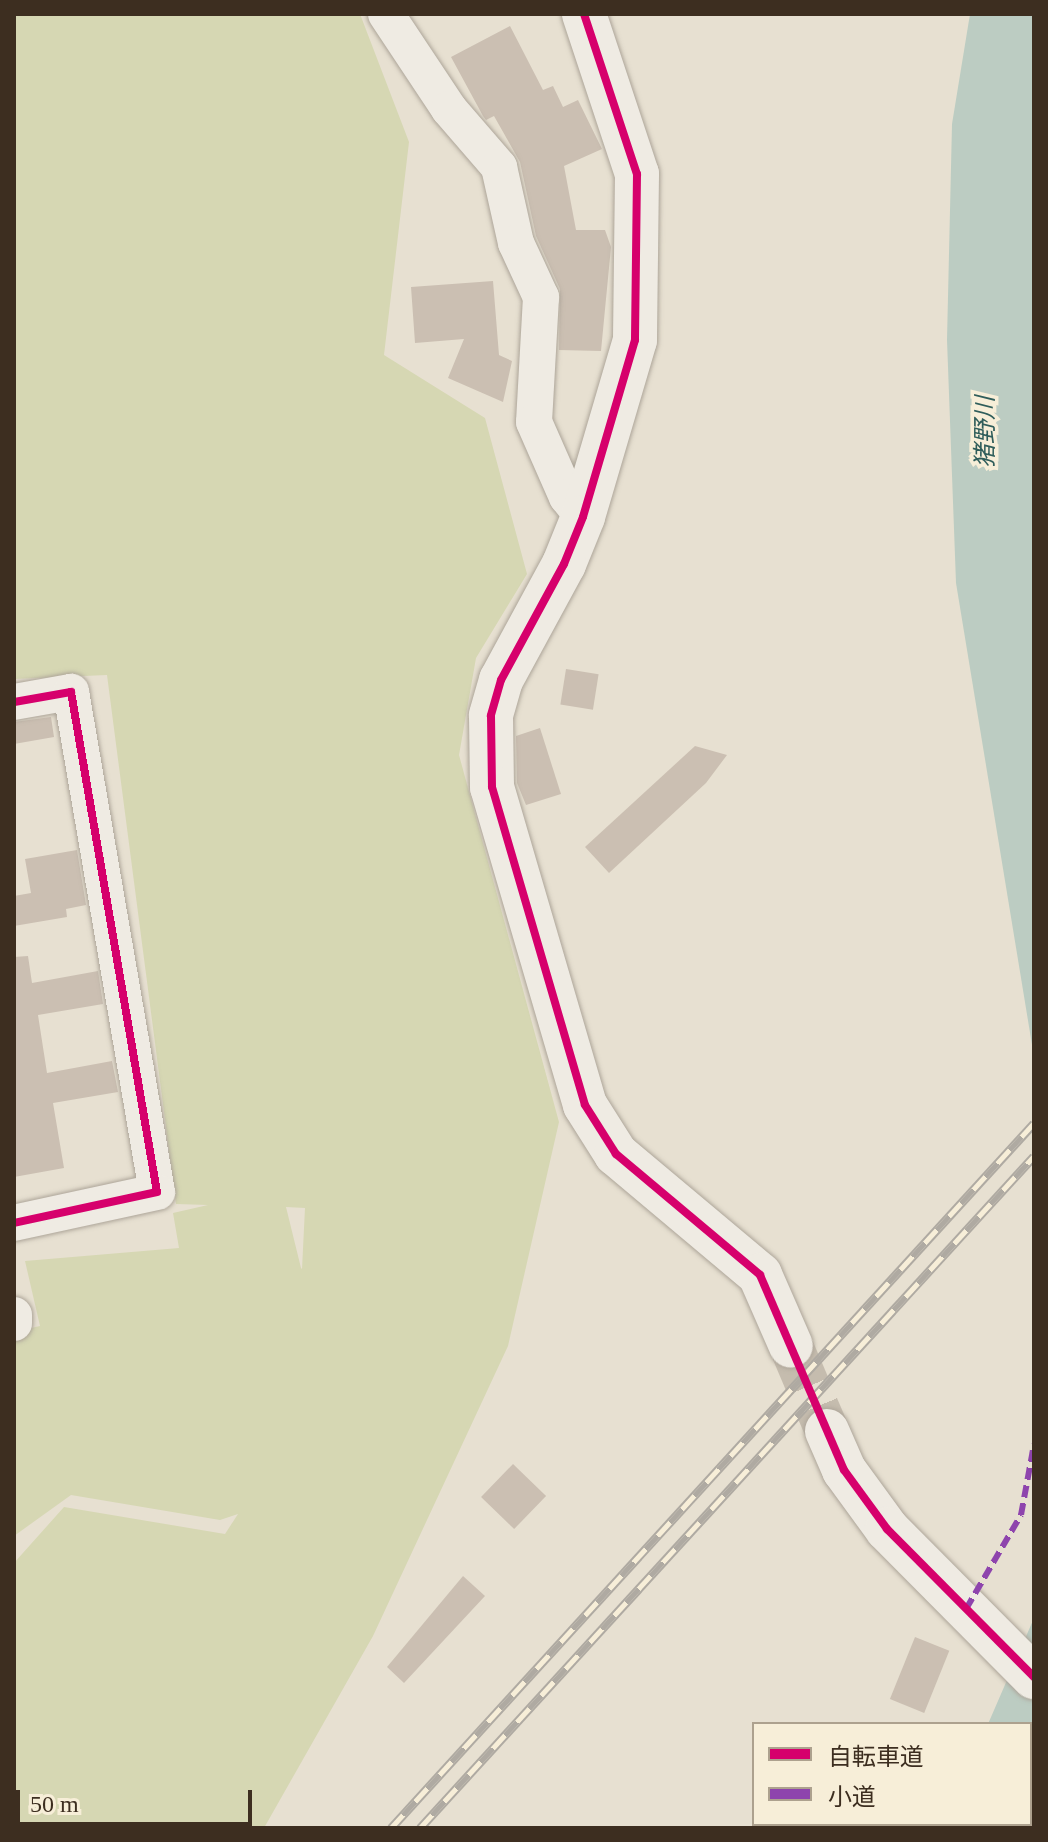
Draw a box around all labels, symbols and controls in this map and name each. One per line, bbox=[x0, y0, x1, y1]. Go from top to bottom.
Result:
water label: 猪野川 bbox=[972, 396, 1000, 468]
legend bbox=[752, 1722, 1032, 1826]
text: 自転車道 bbox=[828, 1744, 924, 1770]
scale bar bbox=[20, 1774, 256, 1824]
text: 小道 bbox=[828, 1784, 876, 1810]
text: 50 m bbox=[30, 1791, 79, 1817]

